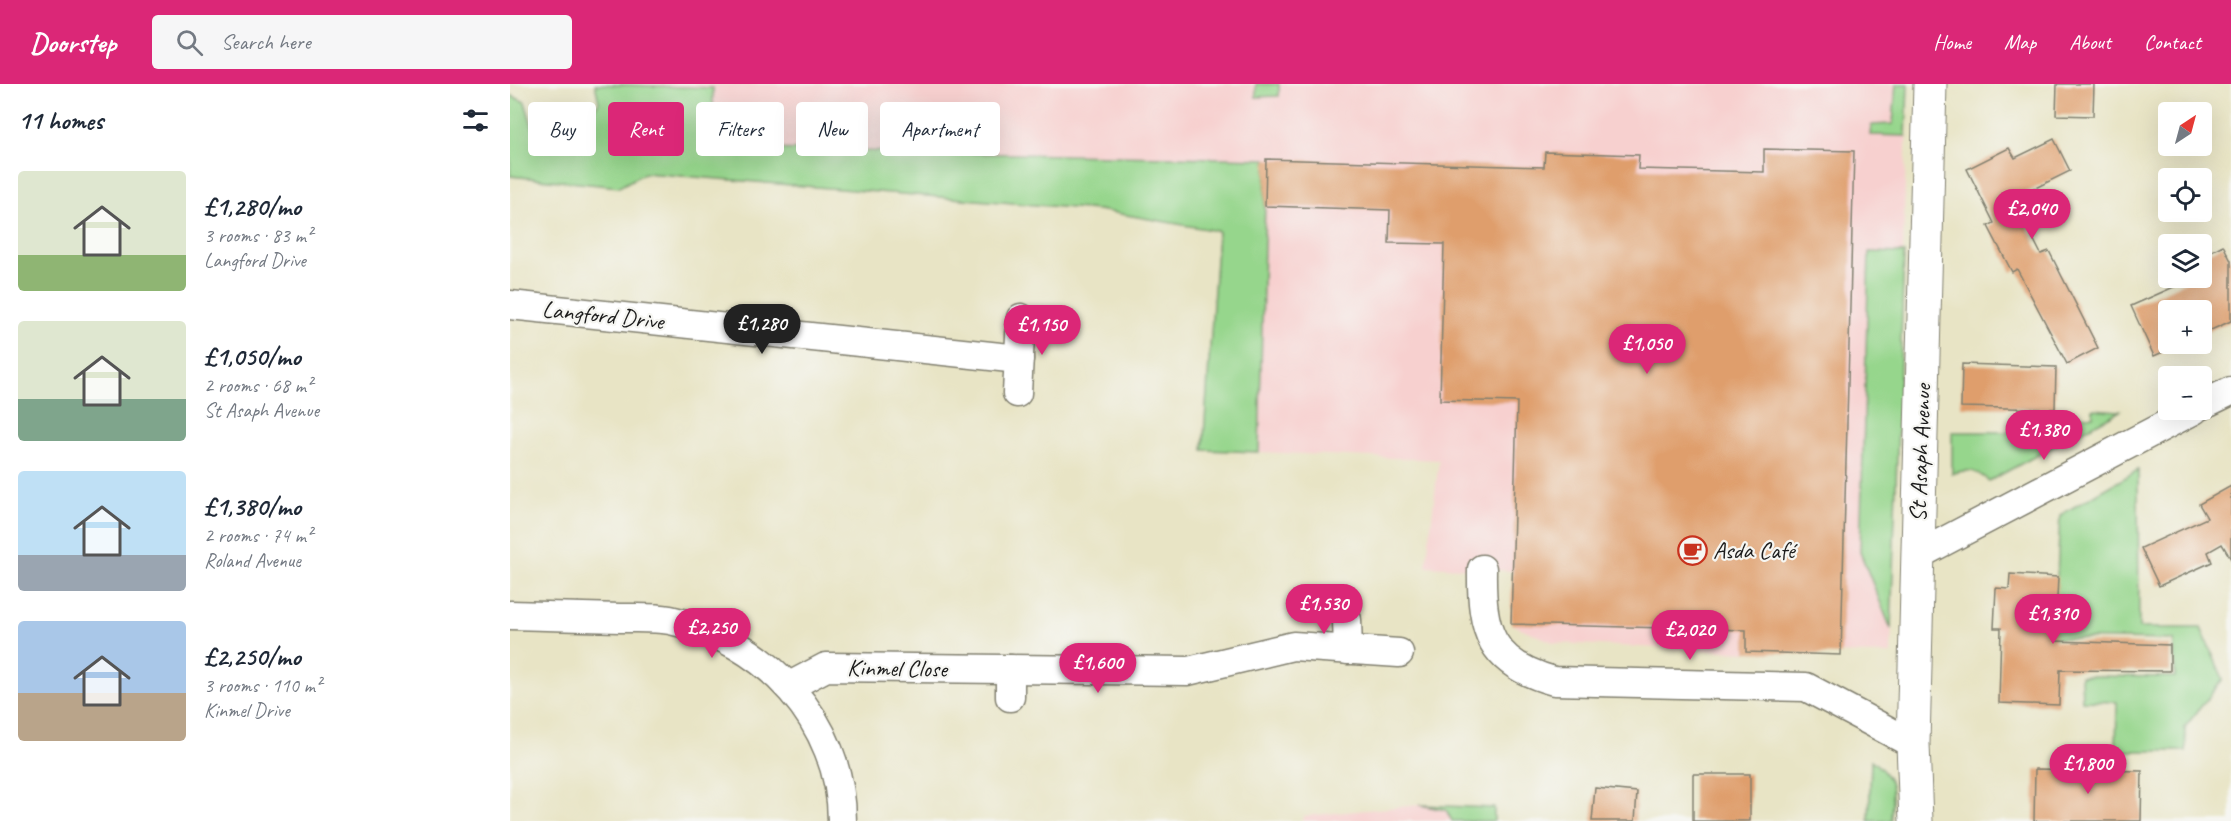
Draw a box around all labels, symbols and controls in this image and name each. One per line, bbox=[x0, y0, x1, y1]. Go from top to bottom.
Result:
search box bbox=[152, 15, 572, 69]
text: Doorstep bbox=[30, 25, 116, 60]
icon: search bbox=[173, 26, 206, 59]
text: Search here bbox=[221, 28, 311, 56]
text: Home bbox=[1933, 29, 1971, 55]
text: Map bbox=[2004, 29, 2036, 55]
text: About bbox=[2069, 29, 2111, 55]
text: Contact bbox=[2144, 29, 2201, 55]
chip: Buy bbox=[528, 102, 596, 156]
chip: Rent bbox=[608, 102, 684, 156]
chip: Filters bbox=[696, 102, 784, 156]
chip: New bbox=[796, 102, 868, 156]
chip: Apartment bbox=[880, 102, 1000, 156]
north arrow bbox=[2158, 102, 2212, 156]
map controls bbox=[2158, 102, 2212, 420]
text: 11 homes bbox=[18, 104, 103, 137]
icon: filters bbox=[459, 104, 492, 137]
button: locate bbox=[2158, 168, 2212, 222]
pin: £2,040 bbox=[1983, 189, 2081, 240]
text: £1,280/mo bbox=[204, 190, 301, 223]
icon: home bbox=[66, 195, 138, 267]
text: £2,040 bbox=[2008, 196, 2056, 221]
text: 3 rooms · 83 m² bbox=[204, 223, 312, 248]
button: layers bbox=[2158, 234, 2212, 288]
text: Langford Drive bbox=[204, 248, 306, 273]
street label: Langford Drive bbox=[541, 294, 667, 337]
button: + bbox=[2158, 300, 2212, 354]
pin: £1,280 bbox=[713, 304, 811, 355]
pin: £1,150 bbox=[993, 305, 1091, 356]
text: £1,280 bbox=[738, 311, 786, 336]
text: £1,150 bbox=[1018, 312, 1066, 337]
pin: £1,050 bbox=[1598, 324, 1696, 375]
text: £1,050 bbox=[1623, 331, 1671, 356]
text: £1,050/mo bbox=[204, 340, 301, 373]
icon: home bbox=[66, 345, 138, 417]
button: − bbox=[2158, 366, 2212, 420]
text: 2 rooms · 68 m² bbox=[204, 373, 312, 398]
street label: St Asaph Avenue bbox=[1903, 381, 1937, 522]
text: St Asaph Avenue bbox=[204, 398, 319, 423]
pin: £1,380 bbox=[1995, 410, 2093, 461]
text: £1,380 bbox=[2020, 417, 2068, 442]
text: £1,380/mo bbox=[204, 490, 301, 523]
icon: home bbox=[66, 495, 138, 567]
text: 2 rooms · 74 m² bbox=[204, 523, 312, 548]
cafe icon: Asda Café bbox=[1676, 534, 1708, 566]
place label: Asda Café bbox=[1713, 535, 1799, 565]
text: Roland Avenue bbox=[204, 548, 301, 573]
pin: £1,530 bbox=[1275, 584, 1373, 635]
text: £1,530 bbox=[1300, 591, 1348, 616]
pin: £1,310 bbox=[2004, 594, 2102, 645]
text: £1,310 bbox=[2029, 601, 2077, 626]
pin: £2,250 bbox=[663, 608, 761, 659]
pin: £2,020 bbox=[1641, 610, 1739, 661]
text: £2,250 bbox=[688, 615, 736, 640]
text: £2,020 bbox=[1666, 617, 1714, 642]
text: £2,250/mo bbox=[204, 640, 301, 673]
pin: £1,600 bbox=[1049, 643, 1147, 694]
icon: home bbox=[66, 645, 138, 717]
text: £1,600 bbox=[1073, 650, 1123, 675]
street label: Kinmel Close bbox=[847, 652, 949, 684]
text: 3 rooms · 110 m² bbox=[204, 673, 321, 698]
text: Kinmel Drive bbox=[204, 698, 290, 723]
pin: £1,800 bbox=[2039, 744, 2137, 795]
text: £1,800 bbox=[2064, 751, 2112, 776]

